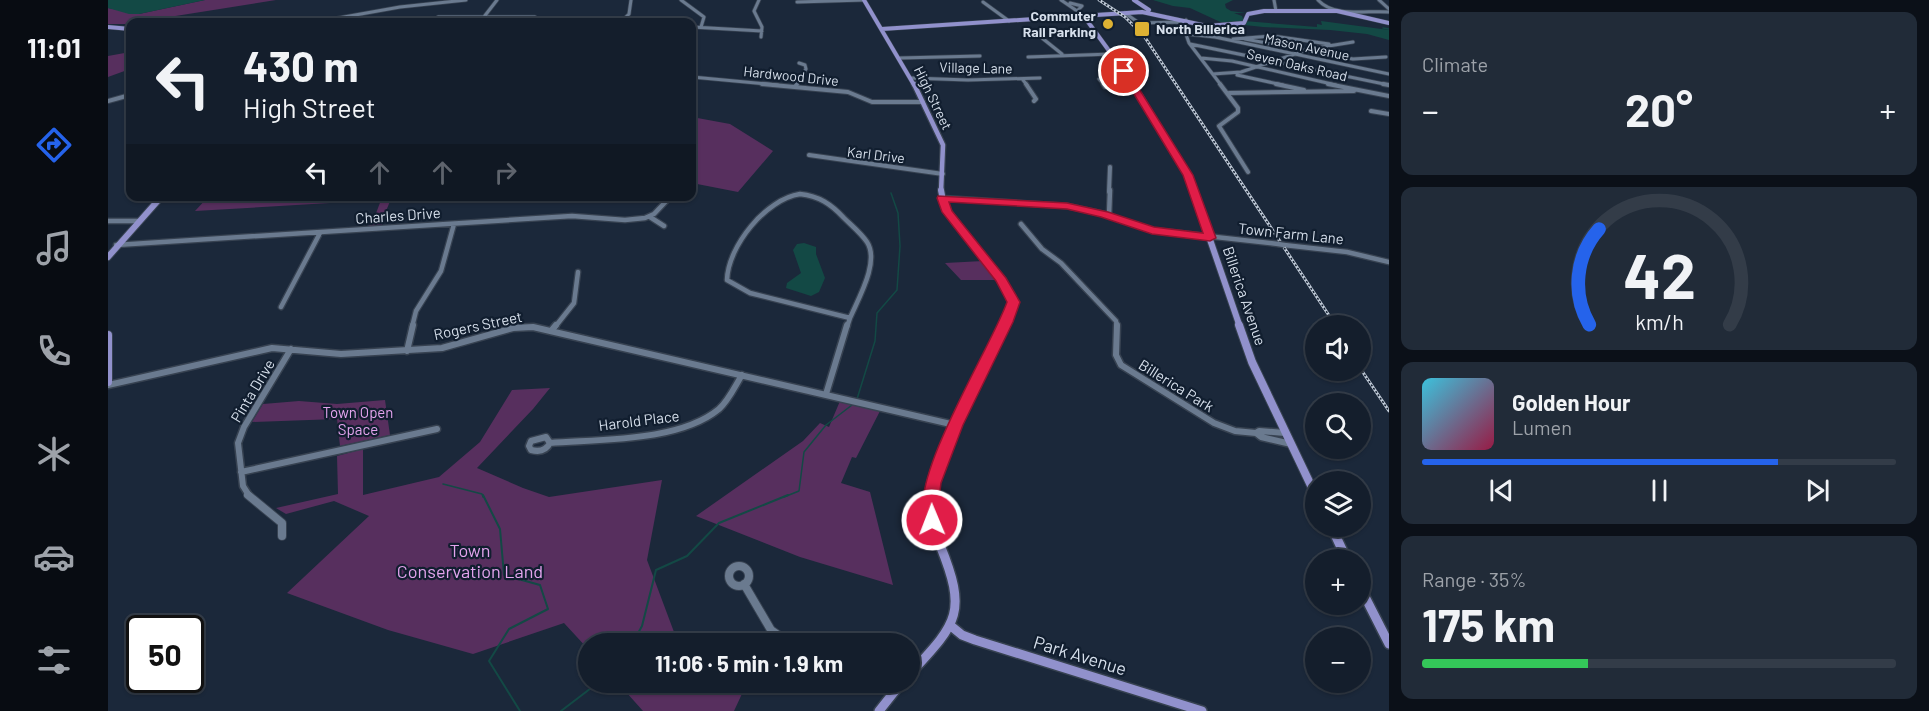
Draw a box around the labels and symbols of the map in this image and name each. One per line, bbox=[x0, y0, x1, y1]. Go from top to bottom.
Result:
place label: Commuter Rail Parking bbox=[1023, 7, 1097, 40]
marker: Commuter Rail Parking bbox=[1101, 17, 1115, 31]
marker: North Billerica bbox=[1133, 20, 1151, 38]
place label: North Billerica bbox=[1156, 20, 1245, 37]
street label: Mason Avenue bbox=[1263, 29, 1351, 64]
pin bbox=[1098, 45, 1149, 96]
street label: Seven Oaks Road bbox=[1245, 45, 1349, 84]
street label: Village Lane bbox=[939, 58, 1013, 77]
street label: Hardwood Drive bbox=[743, 62, 840, 89]
street label: High Street bbox=[911, 63, 956, 132]
street label: Karl Drive bbox=[846, 143, 906, 166]
street label: Charles Drive bbox=[355, 203, 441, 227]
street label: Town Farm Lane bbox=[1237, 219, 1345, 247]
street label: Billerica Avenue bbox=[1220, 244, 1270, 348]
street label: Rogers Street bbox=[432, 307, 524, 343]
street label: Billerica Park bbox=[1136, 355, 1218, 416]
street label: Pinta Drive bbox=[226, 356, 278, 425]
park label: Town Open Space bbox=[323, 403, 393, 438]
street label: Harold Place bbox=[597, 406, 680, 434]
position arrow bbox=[900, 488, 964, 552]
park label: Town Conservation Land bbox=[397, 539, 543, 582]
speed limit sign: 50 bbox=[126, 615, 204, 693]
street label: Park Avenue bbox=[1031, 630, 1130, 680]

